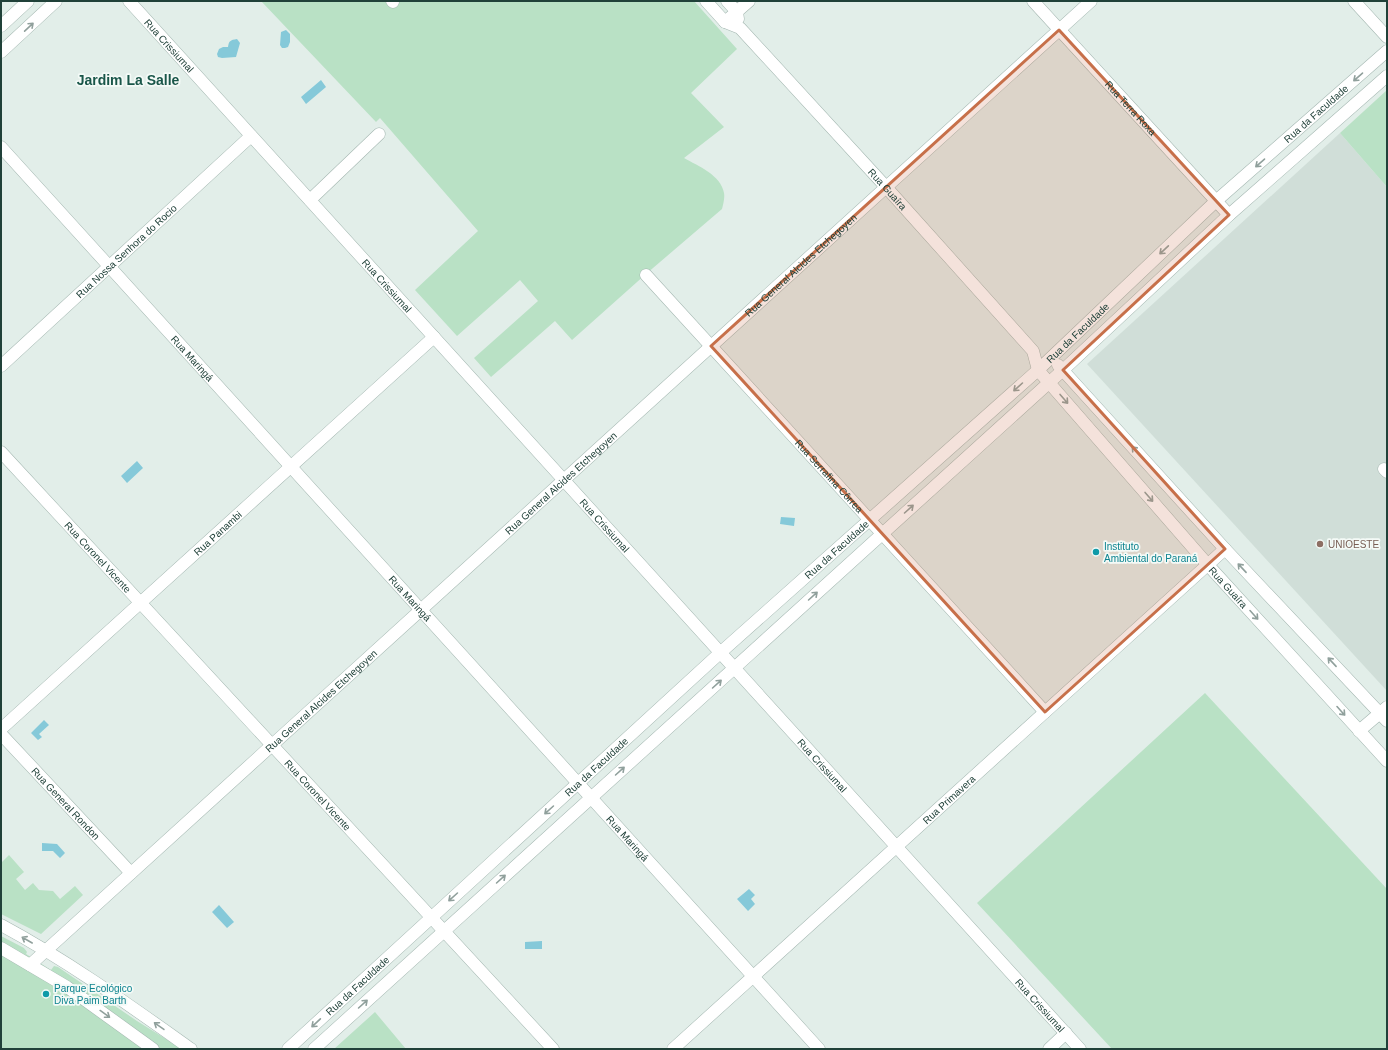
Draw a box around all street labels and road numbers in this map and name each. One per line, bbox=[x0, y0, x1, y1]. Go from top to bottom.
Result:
street label: Rua Crissiumal bbox=[142, 17, 196, 75]
street label: Rua Terra Roxa bbox=[1103, 79, 1159, 138]
street label: Rua da Faculdade bbox=[1282, 82, 1351, 145]
street label: Rua Guaíra bbox=[866, 167, 909, 213]
street label: Rua Nossa Senhora do Rocio bbox=[74, 202, 179, 300]
street label: Rua General Alcides Etchegoyen bbox=[743, 212, 859, 319]
street label: Rua Crissiumal bbox=[360, 257, 414, 315]
street label: Rua da Faculdade bbox=[1044, 301, 1111, 365]
street label: Rua Maringá bbox=[169, 334, 216, 384]
street label: Rua General Alcides Etchegoyen bbox=[503, 430, 619, 537]
street label: Rua Serrafina Côrrea bbox=[793, 437, 865, 515]
street label: Rua Crissiumal bbox=[578, 497, 631, 554]
street label: Rua Panambi bbox=[192, 509, 244, 558]
street label: Rua da Faculdade bbox=[803, 518, 871, 581]
street label: Rua Coronel Vicente bbox=[62, 520, 133, 595]
street label: Rua Guaíra bbox=[1206, 565, 1250, 611]
street label: Rua Maringá bbox=[386, 574, 433, 624]
street label: Rua General Alcides Etchegoyen bbox=[263, 648, 379, 755]
street label: Rua da Faculdade bbox=[563, 735, 631, 799]
street label: Rua Crissiumal bbox=[795, 737, 849, 794]
street label: Rua Coronel Vicente bbox=[282, 758, 353, 833]
street label: Rua General Rondon bbox=[29, 765, 102, 842]
street label: Rua Primavera bbox=[921, 773, 978, 826]
street label: Rua Maringá bbox=[604, 814, 651, 864]
street label: Rua da Faculdade bbox=[324, 954, 392, 1018]
street label: Rua Crissiumal bbox=[1013, 977, 1067, 1034]

